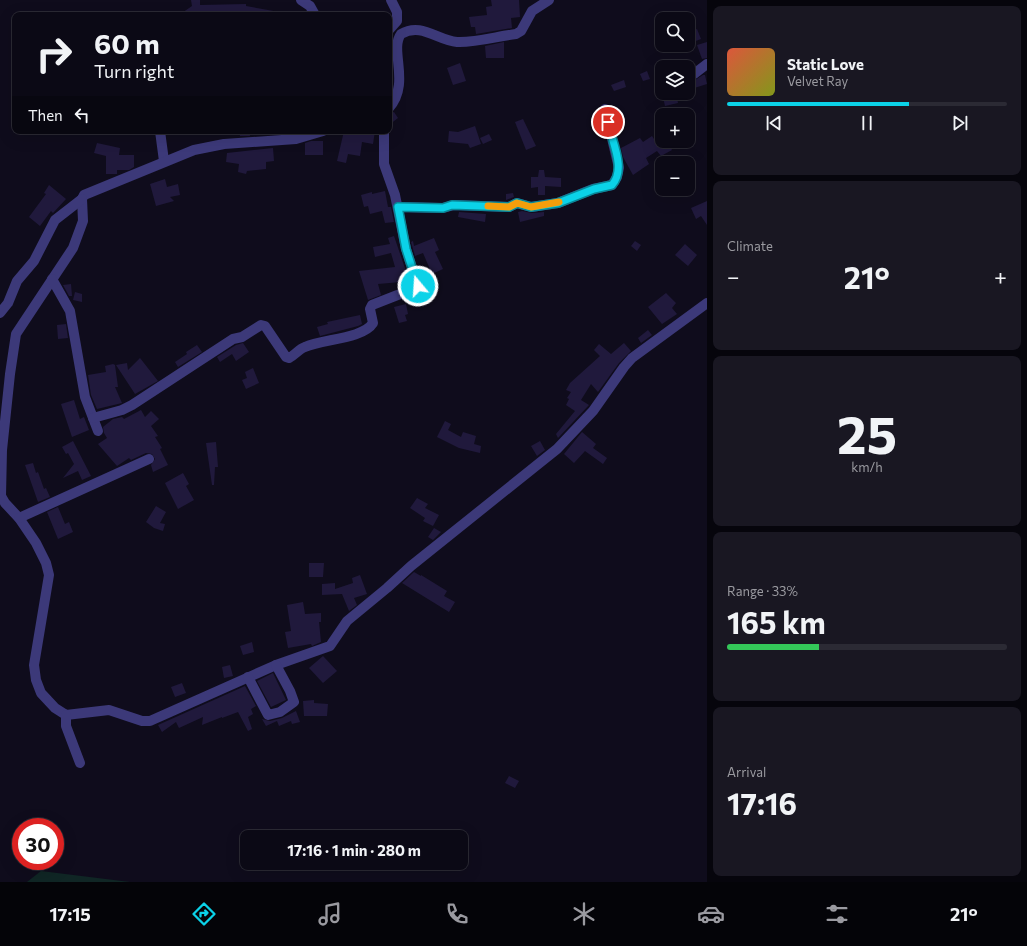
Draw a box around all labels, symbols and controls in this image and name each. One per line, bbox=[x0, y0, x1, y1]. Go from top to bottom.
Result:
map controls bbox=[655, 12, 695, 196]
button: search bbox=[655, 12, 695, 52]
text: 60 m bbox=[94, 26, 160, 60]
icon: right bbox=[28, 28, 80, 80]
text: Static Love bbox=[787, 55, 864, 73]
text: Turn right bbox=[94, 60, 174, 82]
button: layers bbox=[655, 60, 695, 100]
text: Velvet Ray bbox=[787, 73, 848, 89]
icon: left bbox=[71, 104, 93, 126]
pin bbox=[591, 105, 625, 139]
text: Then bbox=[28, 106, 63, 124]
button: + bbox=[655, 108, 695, 148]
icon: arrive bbox=[597, 111, 619, 133]
icon: previous bbox=[763, 112, 785, 134]
icon: pause bbox=[856, 112, 878, 134]
icon: next bbox=[949, 112, 971, 134]
button: − bbox=[655, 156, 695, 196]
text: Climate bbox=[727, 238, 773, 254]
text: 21° bbox=[844, 258, 890, 295]
text: − bbox=[727, 263, 740, 290]
text: + bbox=[994, 263, 1007, 290]
position arrow bbox=[397, 265, 439, 307]
text: 25 bbox=[837, 401, 897, 465]
text: km/h bbox=[851, 459, 883, 475]
text: Range · 33% bbox=[727, 583, 798, 599]
text: 165 km bbox=[727, 603, 826, 640]
text: Arrival bbox=[727, 764, 766, 780]
text: 17:16 bbox=[727, 784, 797, 821]
speed limit sign: 30 bbox=[12, 818, 64, 870]
text: 17:16 · 1 min · 280 m bbox=[287, 841, 421, 859]
icon: directions bbox=[190, 900, 218, 928]
icon: music bbox=[316, 900, 344, 928]
icon: phone bbox=[443, 900, 471, 928]
icon: climate bbox=[570, 900, 598, 928]
icon: car bbox=[697, 900, 725, 928]
icon: filters bbox=[823, 900, 851, 928]
text: 17:15 bbox=[49, 903, 91, 925]
text: 21° bbox=[950, 903, 978, 925]

